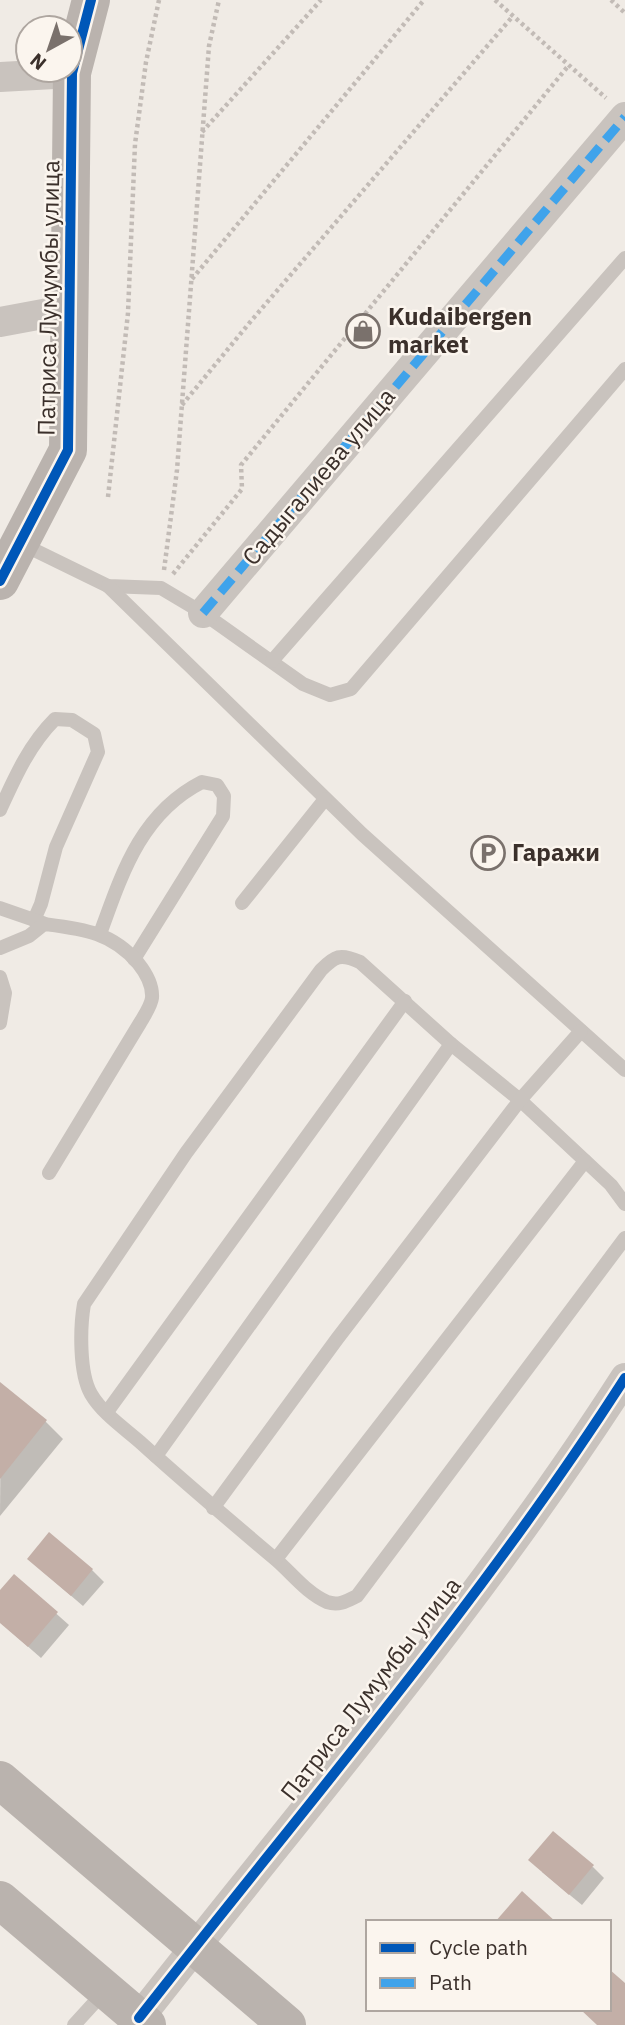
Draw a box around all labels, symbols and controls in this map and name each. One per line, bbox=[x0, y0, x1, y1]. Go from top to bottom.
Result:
north arrow bbox=[14, 14, 84, 84]
text: N bbox=[25, 48, 51, 76]
street label: Патриса Лумумбы улица bbox=[30, 160, 66, 436]
place label: Kudaibergen market bbox=[388, 300, 532, 360]
shop icon: Kudaibergen market bbox=[344, 312, 382, 350]
street label: Садыгалиева улица bbox=[235, 381, 402, 572]
parking icon: Гаражи bbox=[469, 834, 507, 872]
place label: Гаражи bbox=[512, 836, 600, 868]
street label: Патриса Лумумбы улица bbox=[273, 1570, 468, 1807]
legend bbox=[366, 1920, 611, 2011]
text: Cycle path bbox=[429, 1933, 528, 1961]
text: Path bbox=[429, 1968, 472, 1996]

